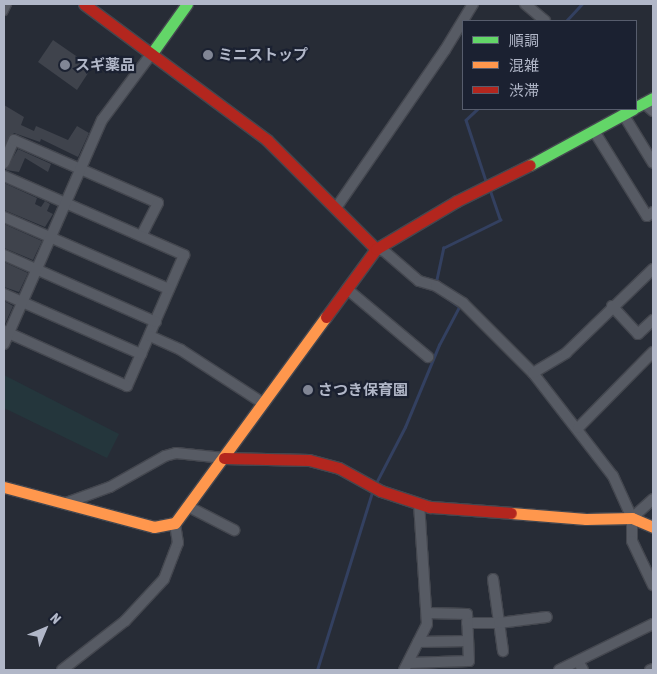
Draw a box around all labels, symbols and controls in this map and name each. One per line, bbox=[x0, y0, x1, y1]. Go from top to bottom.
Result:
legend bbox=[462, 20, 637, 110]
text: 順調 bbox=[509, 32, 539, 49]
place label: ミニストップ bbox=[218, 46, 308, 64]
marker: ミニストップ bbox=[202, 49, 214, 61]
place label: スギ薬品 bbox=[75, 56, 135, 74]
text: 混雑 bbox=[509, 57, 539, 74]
marker: スギ薬品 bbox=[59, 59, 71, 71]
text: 渋滞 bbox=[509, 82, 539, 99]
place label: さつき保育園 bbox=[318, 381, 408, 399]
marker: さつき保育園 bbox=[302, 384, 314, 396]
north arrow bbox=[20, 604, 70, 654]
text: N bbox=[47, 610, 64, 627]

